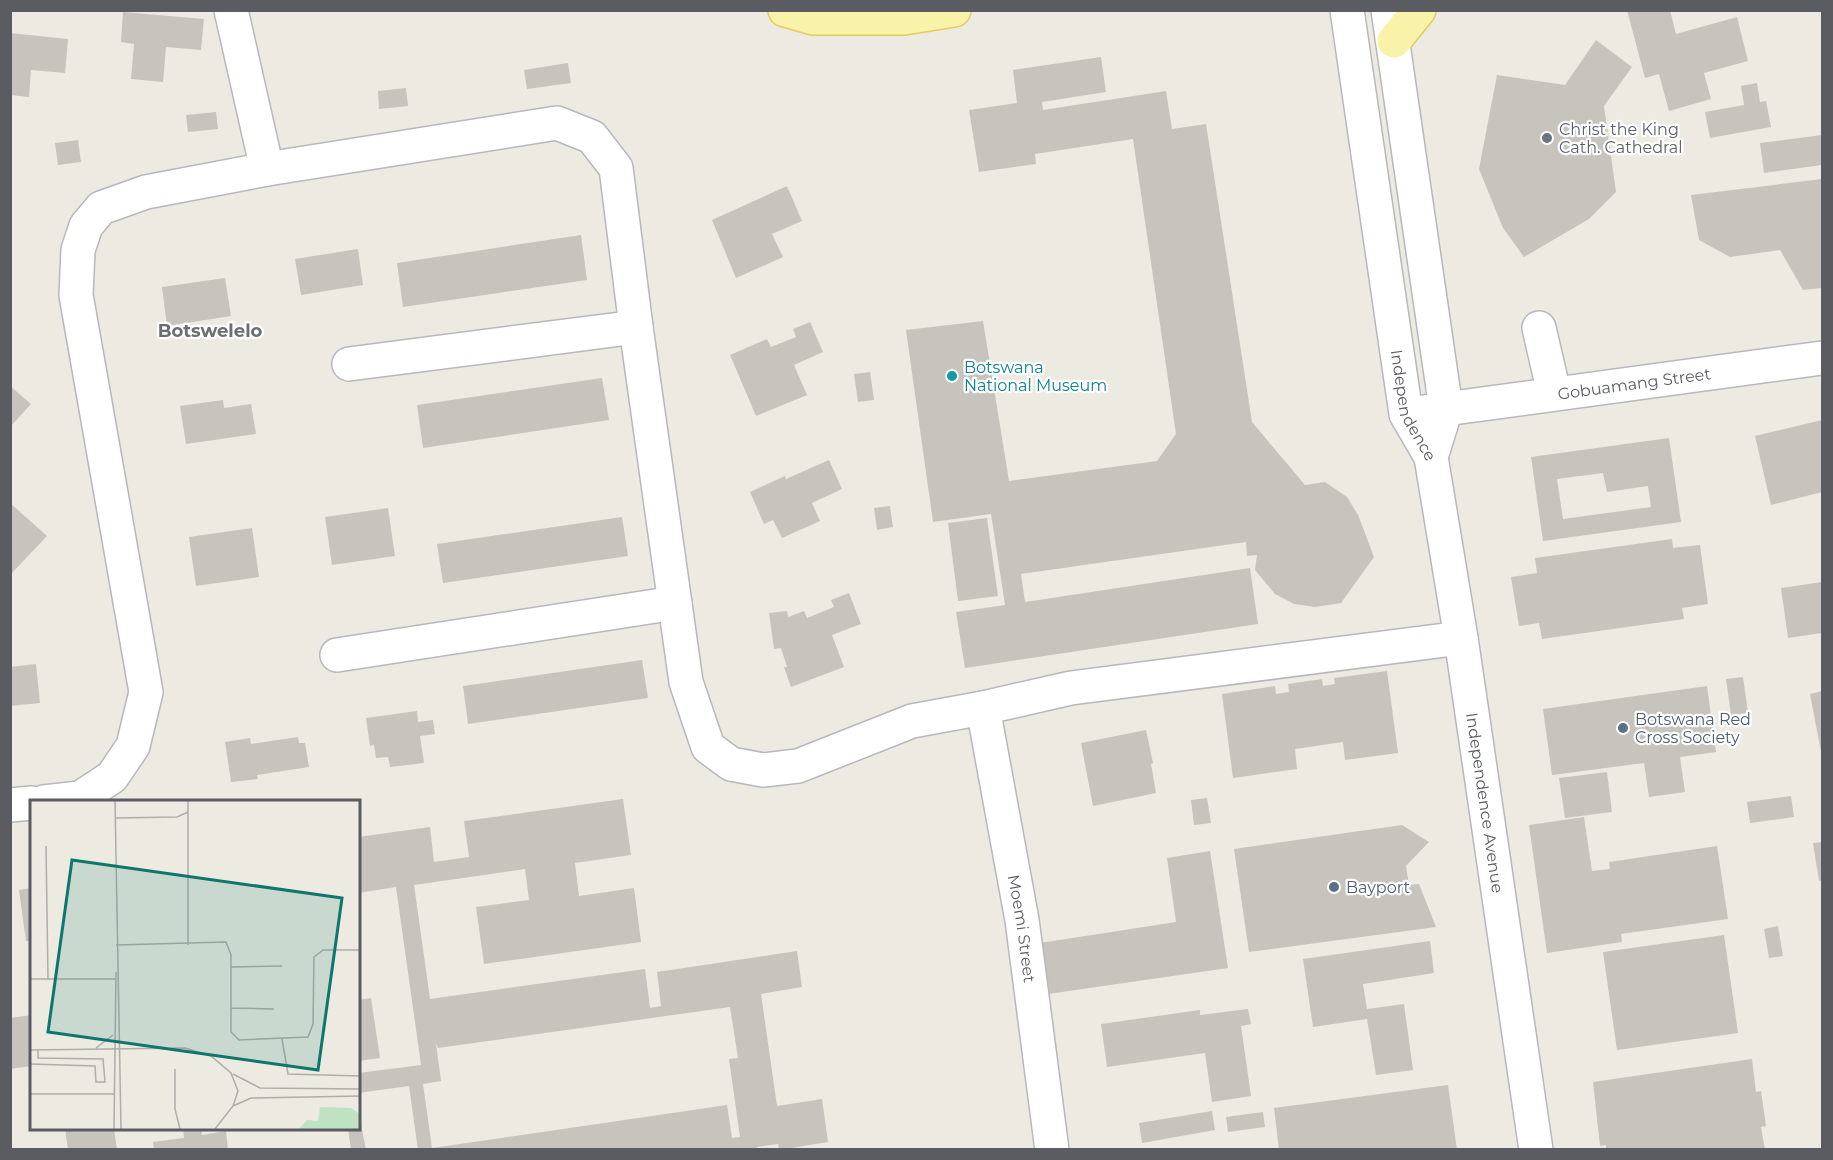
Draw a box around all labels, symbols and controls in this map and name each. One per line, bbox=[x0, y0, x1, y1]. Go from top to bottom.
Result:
place label: Christ the King Cath. Cathedral bbox=[1559, 120, 1683, 157]
marker: Christ the King Cath. Cathedral bbox=[1540, 131, 1554, 145]
district label: Botswelelo bbox=[158, 320, 263, 342]
street label: Independence bbox=[1387, 348, 1441, 464]
place label: Botswana National Museum bbox=[964, 358, 1107, 395]
street label: Gobuamang Street bbox=[1556, 364, 1712, 403]
marker: Botswana National Museum bbox=[945, 369, 959, 383]
place label: Botswana Red Cross Society bbox=[1635, 710, 1751, 747]
street label: Independence Avenue bbox=[1463, 711, 1508, 894]
marker: Botswana Red Cross Society bbox=[1616, 721, 1630, 735]
inset map bbox=[30, 800, 360, 1130]
street label: Moemi Street bbox=[1004, 873, 1040, 984]
place label: Bayport bbox=[1346, 878, 1410, 897]
marker: Bayport bbox=[1327, 880, 1341, 894]

